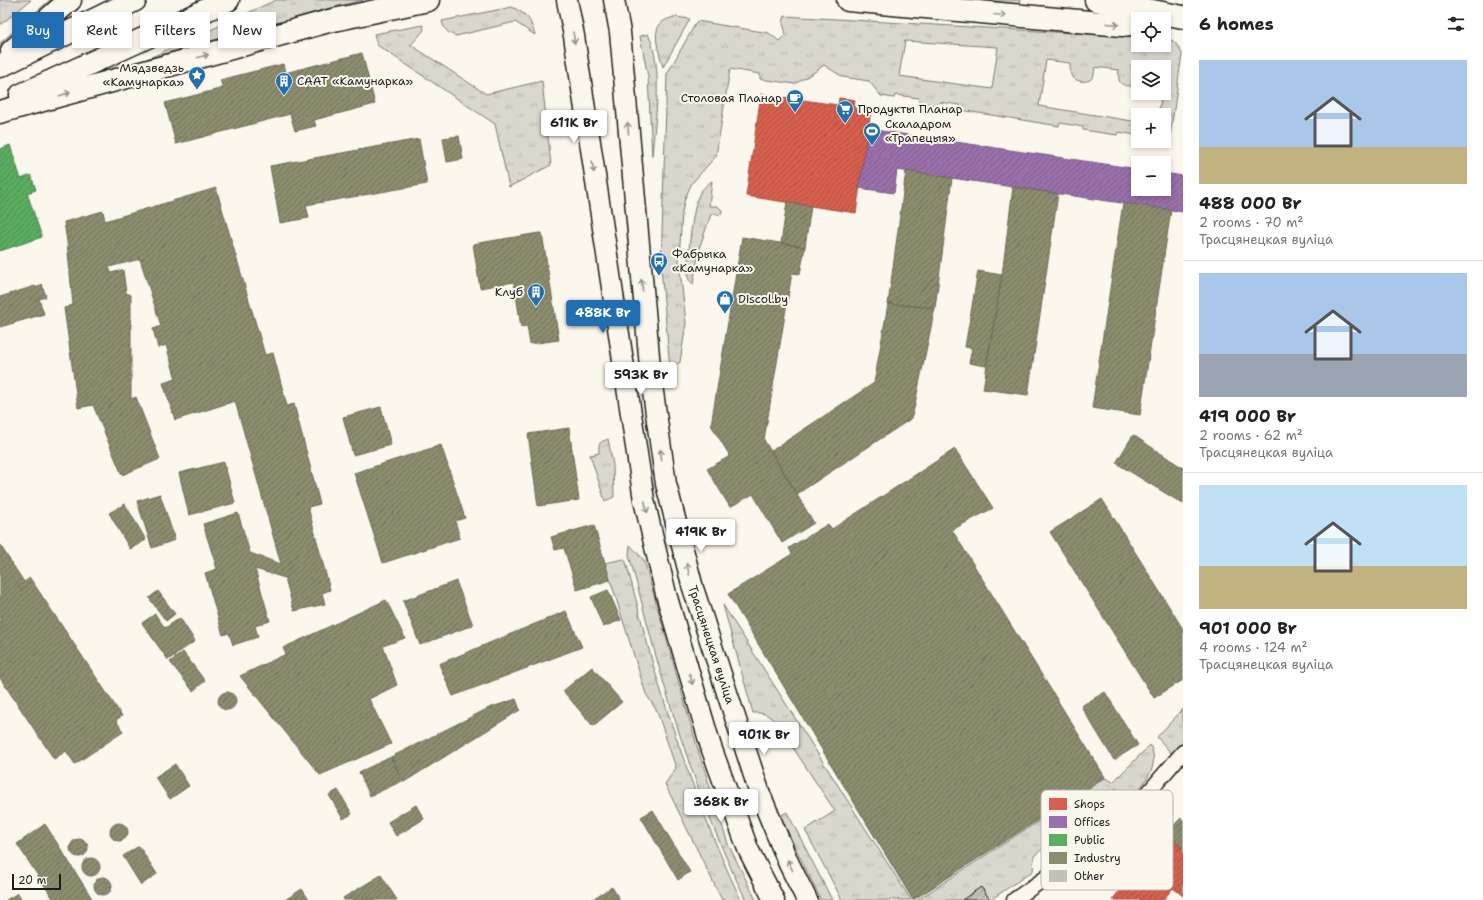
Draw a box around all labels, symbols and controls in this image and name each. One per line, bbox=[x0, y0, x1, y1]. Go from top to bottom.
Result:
one-way arrow bbox=[993, 11, 1006, 18]
chip: Buy bbox=[12, 12, 64, 48]
chip: Rent bbox=[72, 12, 132, 48]
chip: Filters bbox=[140, 12, 210, 48]
chip: New bbox=[218, 12, 276, 48]
map controls bbox=[1131, 12, 1171, 196]
button: locate bbox=[1131, 12, 1171, 52]
text: 6 homes bbox=[1199, 13, 1274, 35]
icon: filters bbox=[1445, 13, 1467, 35]
one-way arrow bbox=[1106, 21, 1119, 28]
one-way arrow bbox=[571, 31, 579, 44]
one-way arrow bbox=[197, 52, 210, 59]
place label: Мядзведзь «Камунарка» bbox=[103, 60, 184, 90]
button: layers bbox=[1131, 60, 1171, 100]
place icon: Мядзведзь «Камунарка» bbox=[187, 65, 207, 90]
building icon: СААТ «Камунарка» bbox=[274, 71, 294, 96]
place label: СААТ «Камунарка» bbox=[297, 73, 413, 89]
icon: home bbox=[1297, 86, 1369, 158]
cafe icon: Столовая Планар bbox=[785, 88, 805, 113]
one-way arrow bbox=[58, 90, 71, 97]
place label: Столовая Планар bbox=[681, 90, 782, 106]
supermarket icon: Продукты Планар bbox=[835, 99, 855, 124]
place label: Продукты Планар bbox=[858, 101, 963, 117]
button: + bbox=[1131, 108, 1171, 148]
pin: 611K Br bbox=[537, 110, 611, 144]
text: 611K Br bbox=[550, 114, 598, 131]
place label: Скаладром «Трапецыя» bbox=[885, 116, 956, 146]
sports icon: Скаладром «Трапецыя» bbox=[862, 121, 882, 146]
one-way arrow bbox=[624, 122, 632, 135]
button: − bbox=[1131, 156, 1171, 196]
one-way arrow bbox=[590, 160, 598, 173]
text: 488 000 Br bbox=[1199, 192, 1302, 214]
text: 2 rooms · 70 m² bbox=[1199, 214, 1303, 231]
text: Трасцянецкая вуліца bbox=[1199, 231, 1333, 248]
place label: Фабрыка «Камунарка» bbox=[672, 246, 754, 276]
bus stop icon: Фабрыка «Камунарка» bbox=[649, 251, 669, 276]
one-way arrow bbox=[638, 279, 646, 292]
building icon: Клуб bbox=[526, 282, 546, 307]
place label: Клуб bbox=[495, 284, 523, 300]
shop icon: Discol.by bbox=[715, 289, 735, 314]
place label: Discol.by bbox=[738, 291, 788, 307]
icon: home bbox=[1297, 299, 1369, 371]
pin: 488K Br bbox=[566, 300, 640, 334]
text: 488K Br bbox=[575, 304, 631, 321]
pin: 593K Br bbox=[604, 362, 678, 396]
text: 593K Br bbox=[614, 366, 668, 383]
text: 419 000 Br bbox=[1199, 405, 1296, 427]
text: 2 rooms · 62 m² bbox=[1199, 427, 1303, 444]
text: Трасцянецкая вуліца bbox=[1199, 444, 1333, 461]
one-way arrow bbox=[657, 449, 665, 462]
one-way arrow bbox=[642, 500, 650, 513]
icon: home bbox=[1297, 511, 1369, 583]
pin: 419K Br bbox=[664, 519, 738, 553]
text: 419K Br bbox=[675, 523, 727, 540]
one-way arrow bbox=[684, 563, 692, 576]
street label: Трасцянецкая вуліца bbox=[685, 583, 738, 707]
text: 901 000 Br bbox=[1199, 617, 1297, 639]
text: 4 rooms · 124 m² bbox=[1199, 639, 1308, 656]
text: Трасцянецкая вуліца bbox=[1199, 656, 1333, 673]
one-way arrow bbox=[688, 673, 695, 686]
pin: 901K Br bbox=[727, 722, 801, 756]
text: 901K Br bbox=[738, 726, 790, 743]
pin: 368K Br bbox=[684, 789, 758, 823]
legend bbox=[1041, 790, 1173, 890]
text: 368K Br bbox=[693, 793, 749, 810]
text: Shops bbox=[1074, 797, 1105, 812]
text: Offices bbox=[1074, 815, 1110, 830]
text: Public bbox=[1074, 833, 1105, 848]
text: Industry bbox=[1074, 851, 1121, 866]
one-way arrow bbox=[786, 859, 793, 871]
text: Other bbox=[1074, 869, 1105, 884]
scale bar bbox=[12, 872, 61, 891]
text: 20 m bbox=[18, 873, 46, 888]

